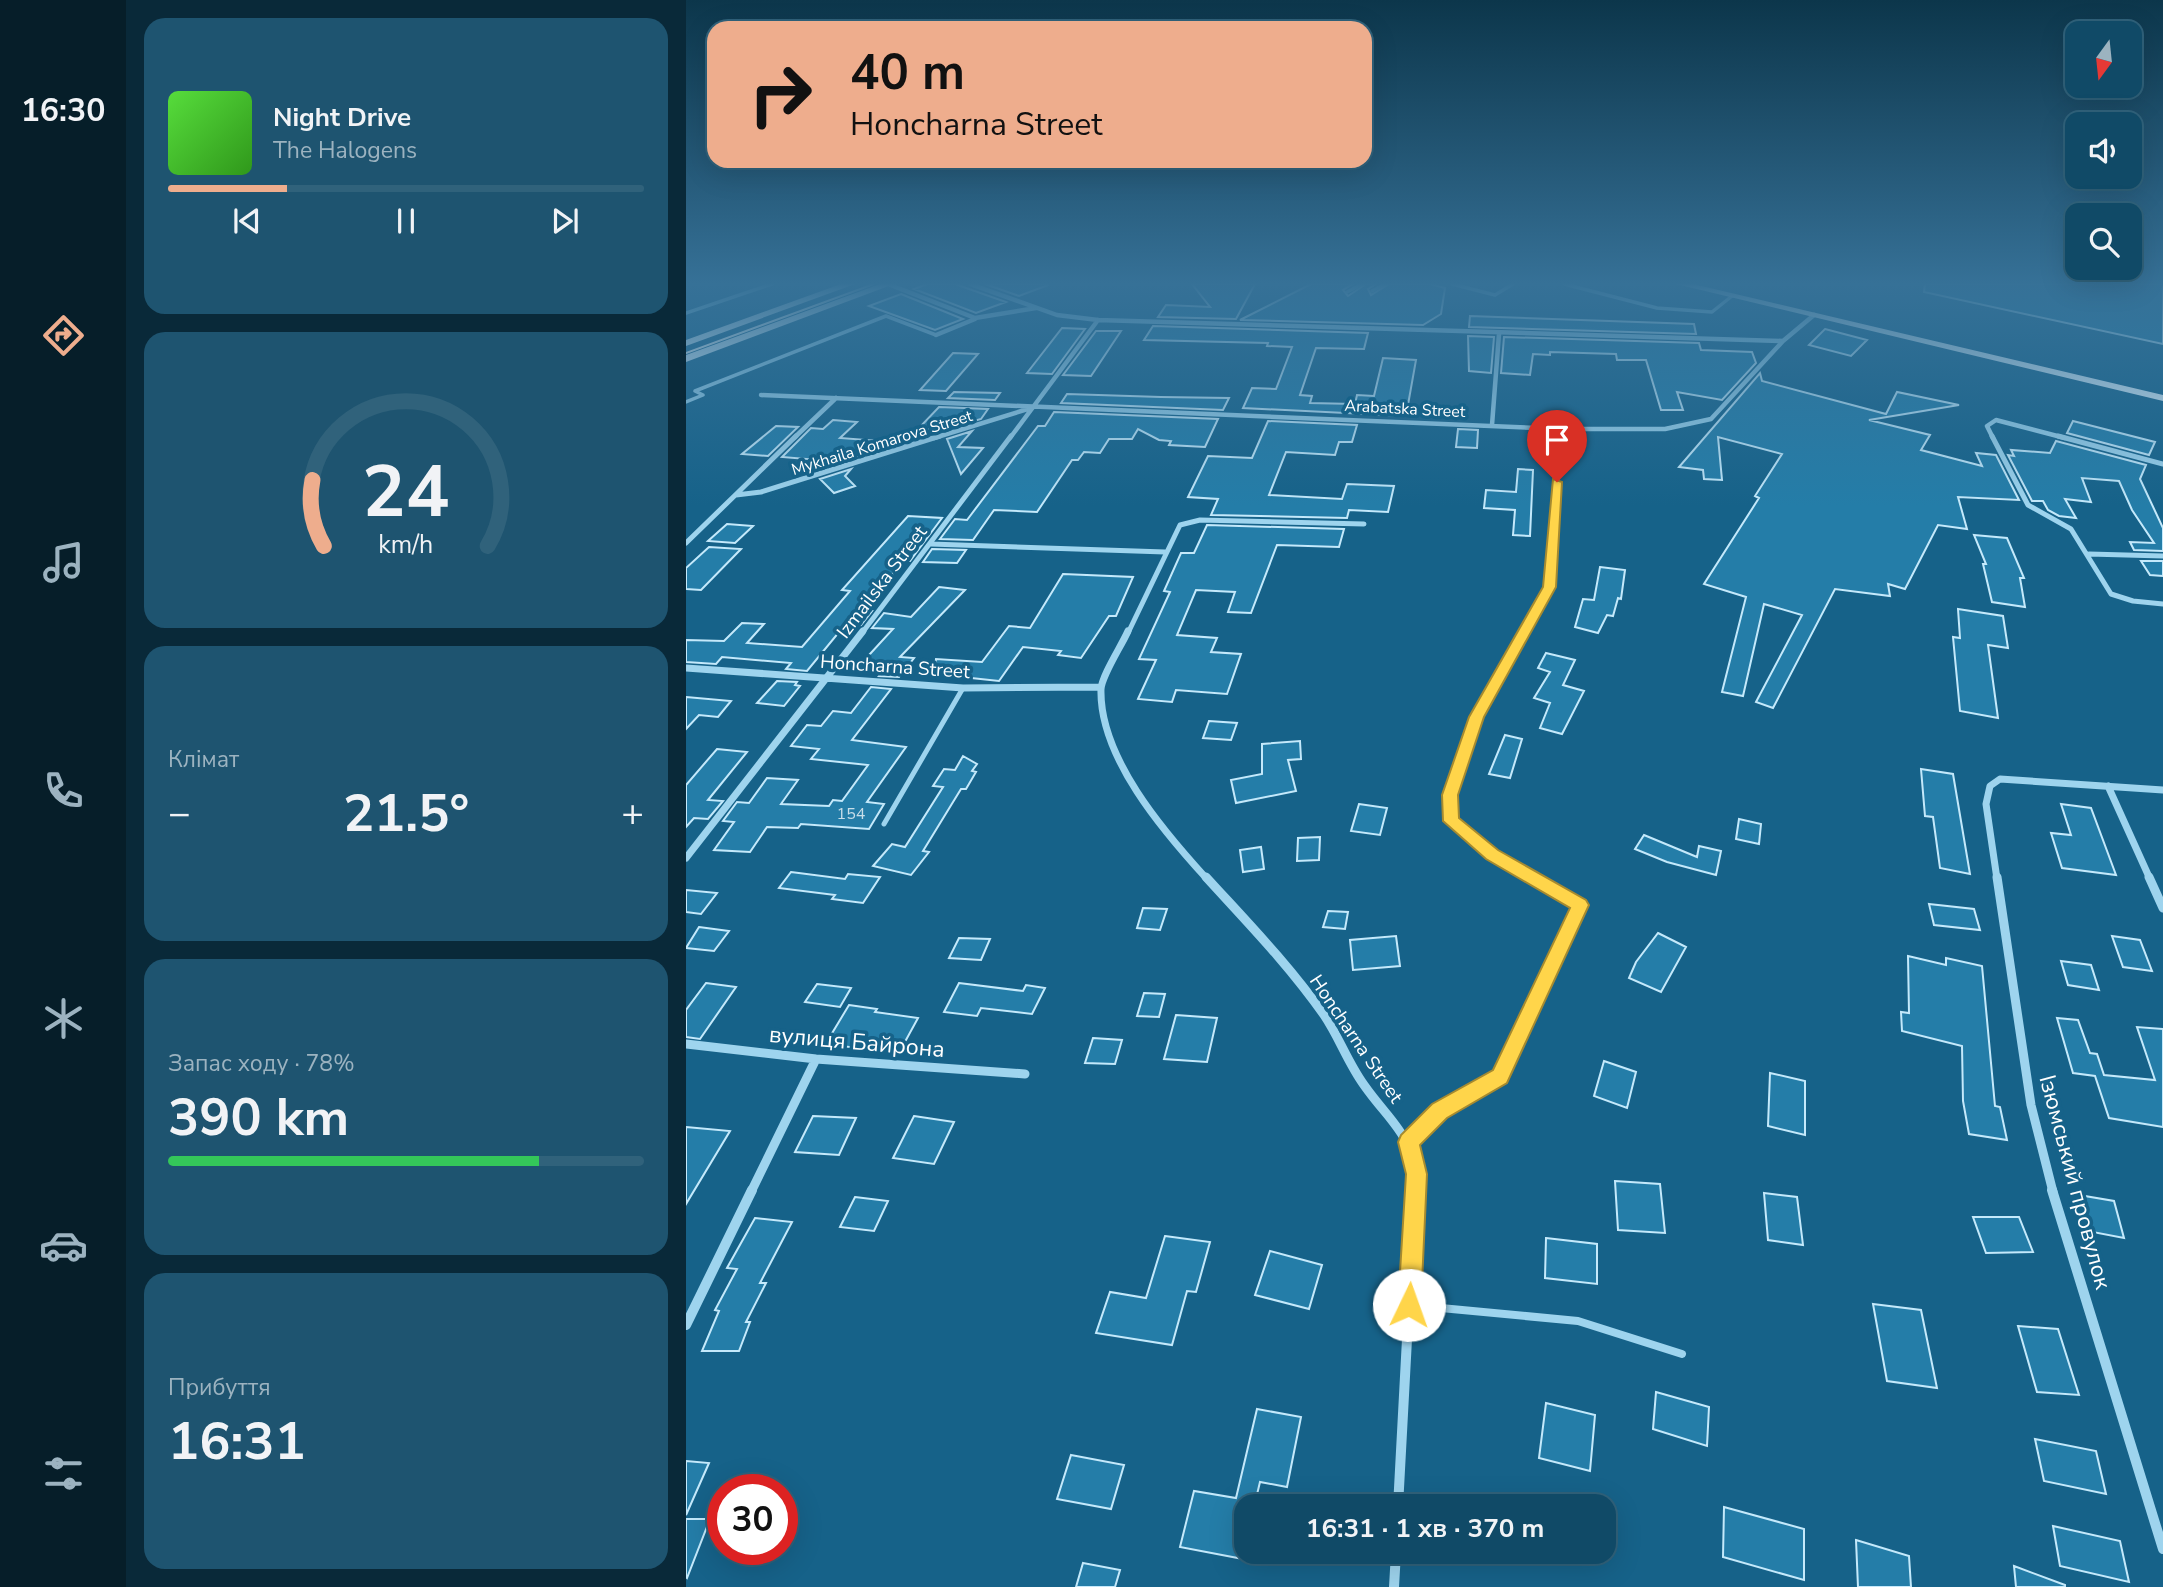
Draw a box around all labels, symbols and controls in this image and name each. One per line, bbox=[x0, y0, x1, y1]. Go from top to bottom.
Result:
north arrow bbox=[2065, 21, 2142, 98]
map controls bbox=[2065, 21, 2142, 280]
text: 40 m bbox=[850, 39, 965, 106]
icon: right bbox=[735, 49, 826, 140]
text: 16:30 bbox=[21, 89, 105, 132]
text: Night Drive bbox=[273, 100, 411, 135]
text: Honcharna Street bbox=[850, 103, 1102, 146]
button: sound bbox=[2065, 112, 2142, 189]
text: The Halogens bbox=[273, 135, 417, 166]
icon: previous bbox=[228, 202, 266, 240]
icon: pause bbox=[387, 202, 425, 240]
icon: next bbox=[546, 202, 584, 240]
button: search bbox=[2065, 203, 2142, 280]
icon: directions bbox=[39, 311, 88, 360]
street label: Arabatska Street bbox=[1344, 395, 1466, 423]
street label: Mykhaila Komarova Street bbox=[789, 405, 976, 481]
pin bbox=[1527, 410, 1587, 482]
icon: arrive bbox=[1538, 421, 1576, 459]
text: 24 bbox=[362, 442, 450, 542]
street label: Izmailska Street bbox=[831, 520, 933, 644]
text: km/h bbox=[378, 527, 434, 561]
icon: music bbox=[39, 538, 88, 587]
street label: Honcharna Street bbox=[819, 649, 971, 685]
text: Клімат bbox=[168, 744, 239, 775]
icon: phone bbox=[39, 766, 88, 815]
text: 21.5° bbox=[343, 778, 469, 849]
text: − bbox=[168, 788, 191, 839]
text: + bbox=[621, 788, 644, 839]
house number: 154 bbox=[837, 803, 866, 825]
street label: Honcharna Street bbox=[1303, 970, 1409, 1109]
icon: climate bbox=[39, 994, 88, 1043]
street label: вулиця Байрона bbox=[768, 1019, 946, 1065]
text: Запас ходу · 78% bbox=[168, 1048, 355, 1079]
street label: Ізюмський провулок bbox=[2031, 1071, 2119, 1293]
text: 390 km bbox=[168, 1082, 349, 1153]
icon: car bbox=[39, 1221, 88, 1270]
position arrow bbox=[1372, 1268, 1446, 1342]
text: Прибуття bbox=[168, 1372, 271, 1403]
text: 16:31 bbox=[168, 1406, 306, 1477]
icon: filters bbox=[39, 1449, 88, 1498]
speed limit sign: 30 bbox=[707, 1474, 798, 1565]
text: 16:31 · 1 хв · 370 m bbox=[1306, 1511, 1544, 1546]

